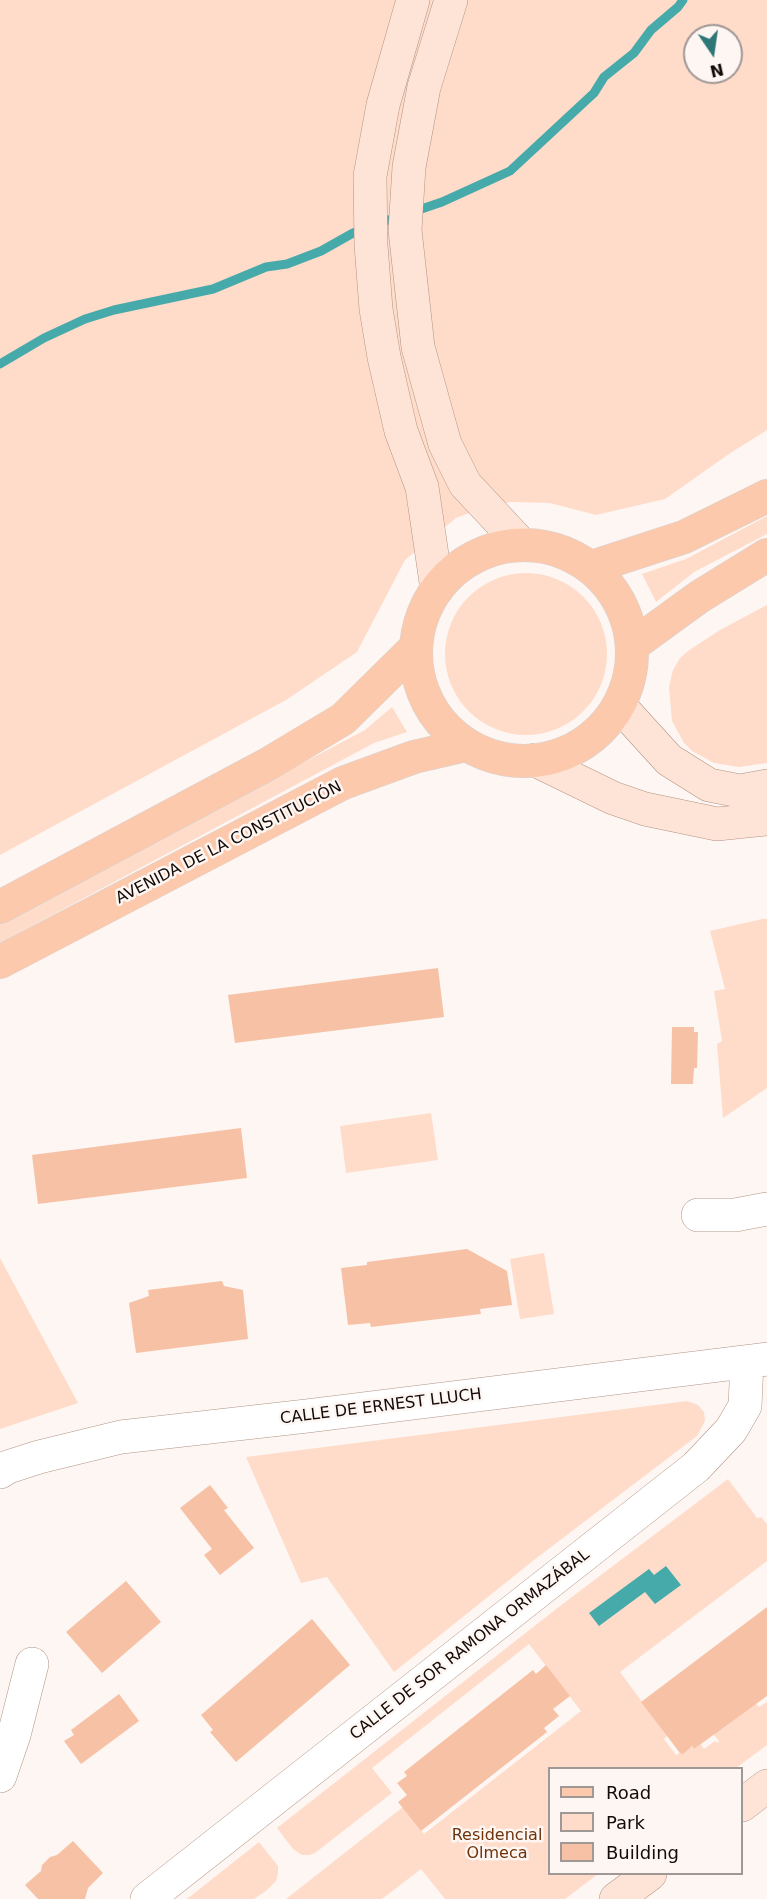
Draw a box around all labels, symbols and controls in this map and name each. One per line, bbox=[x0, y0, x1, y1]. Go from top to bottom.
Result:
north arrow bbox=[683, 24, 743, 84]
text: N bbox=[708, 59, 725, 81]
street label: AVENIDA DE LA CONSTITUCIÓN bbox=[113, 777, 345, 909]
street label: CALLE DE ERNEST LLUCH bbox=[279, 1385, 483, 1429]
street label: CALLE DE SOR RAMONA ORMAZÁBAL bbox=[346, 1546, 594, 1744]
legend bbox=[548, 1767, 743, 1875]
text: Road bbox=[606, 1782, 651, 1803]
text: Park bbox=[606, 1812, 645, 1833]
park label: Residencial Olmeca bbox=[452, 1826, 542, 1864]
text: Building bbox=[606, 1842, 679, 1863]

